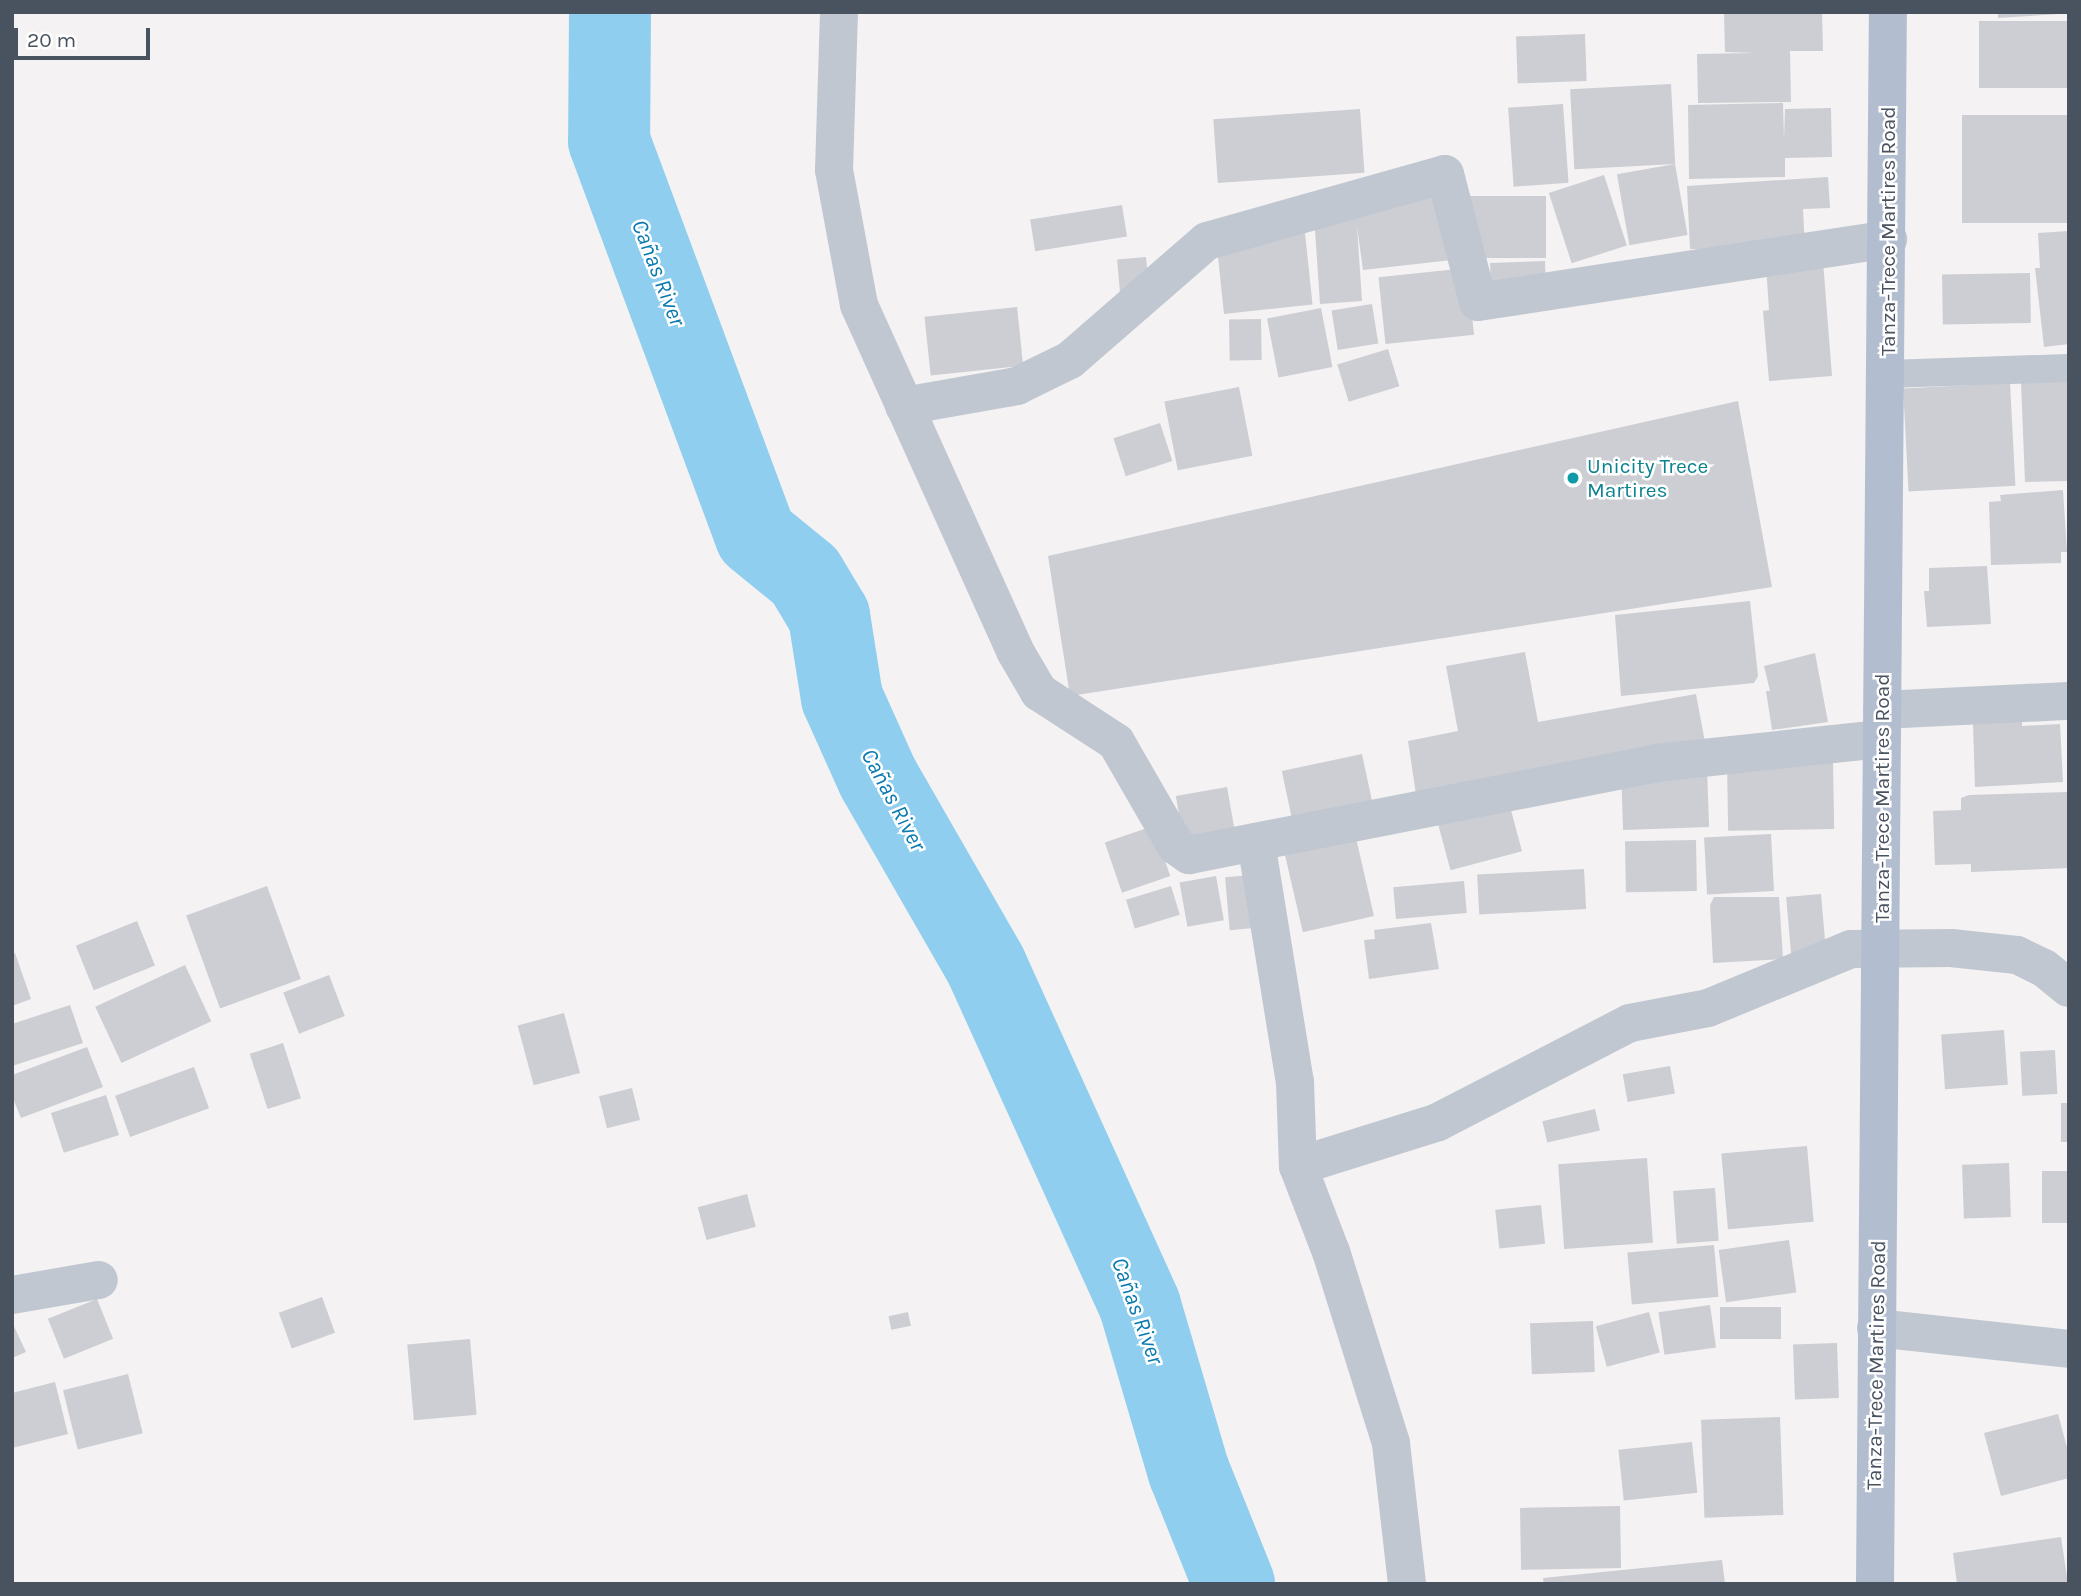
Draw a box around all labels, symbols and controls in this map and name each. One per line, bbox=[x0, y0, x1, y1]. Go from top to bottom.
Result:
scale bar bbox=[18, 14, 154, 58]
text: 20 m bbox=[27, 28, 76, 52]
street label: Tanza-Trece Martires Road bbox=[1875, 106, 1901, 356]
water label: Cañas River bbox=[625, 216, 691, 330]
place label: Unicity Trece Martires bbox=[1587, 453, 1708, 503]
marker: Unicity Trece Martires bbox=[1565, 470, 1581, 486]
street label: Tanza-Trece Martires Road bbox=[1869, 673, 1895, 923]
water label: Cañas River bbox=[855, 744, 931, 856]
street label: Tanza-Trece Martires Road bbox=[1861, 1240, 1891, 1490]
water label: Cañas River bbox=[1105, 1254, 1169, 1368]

